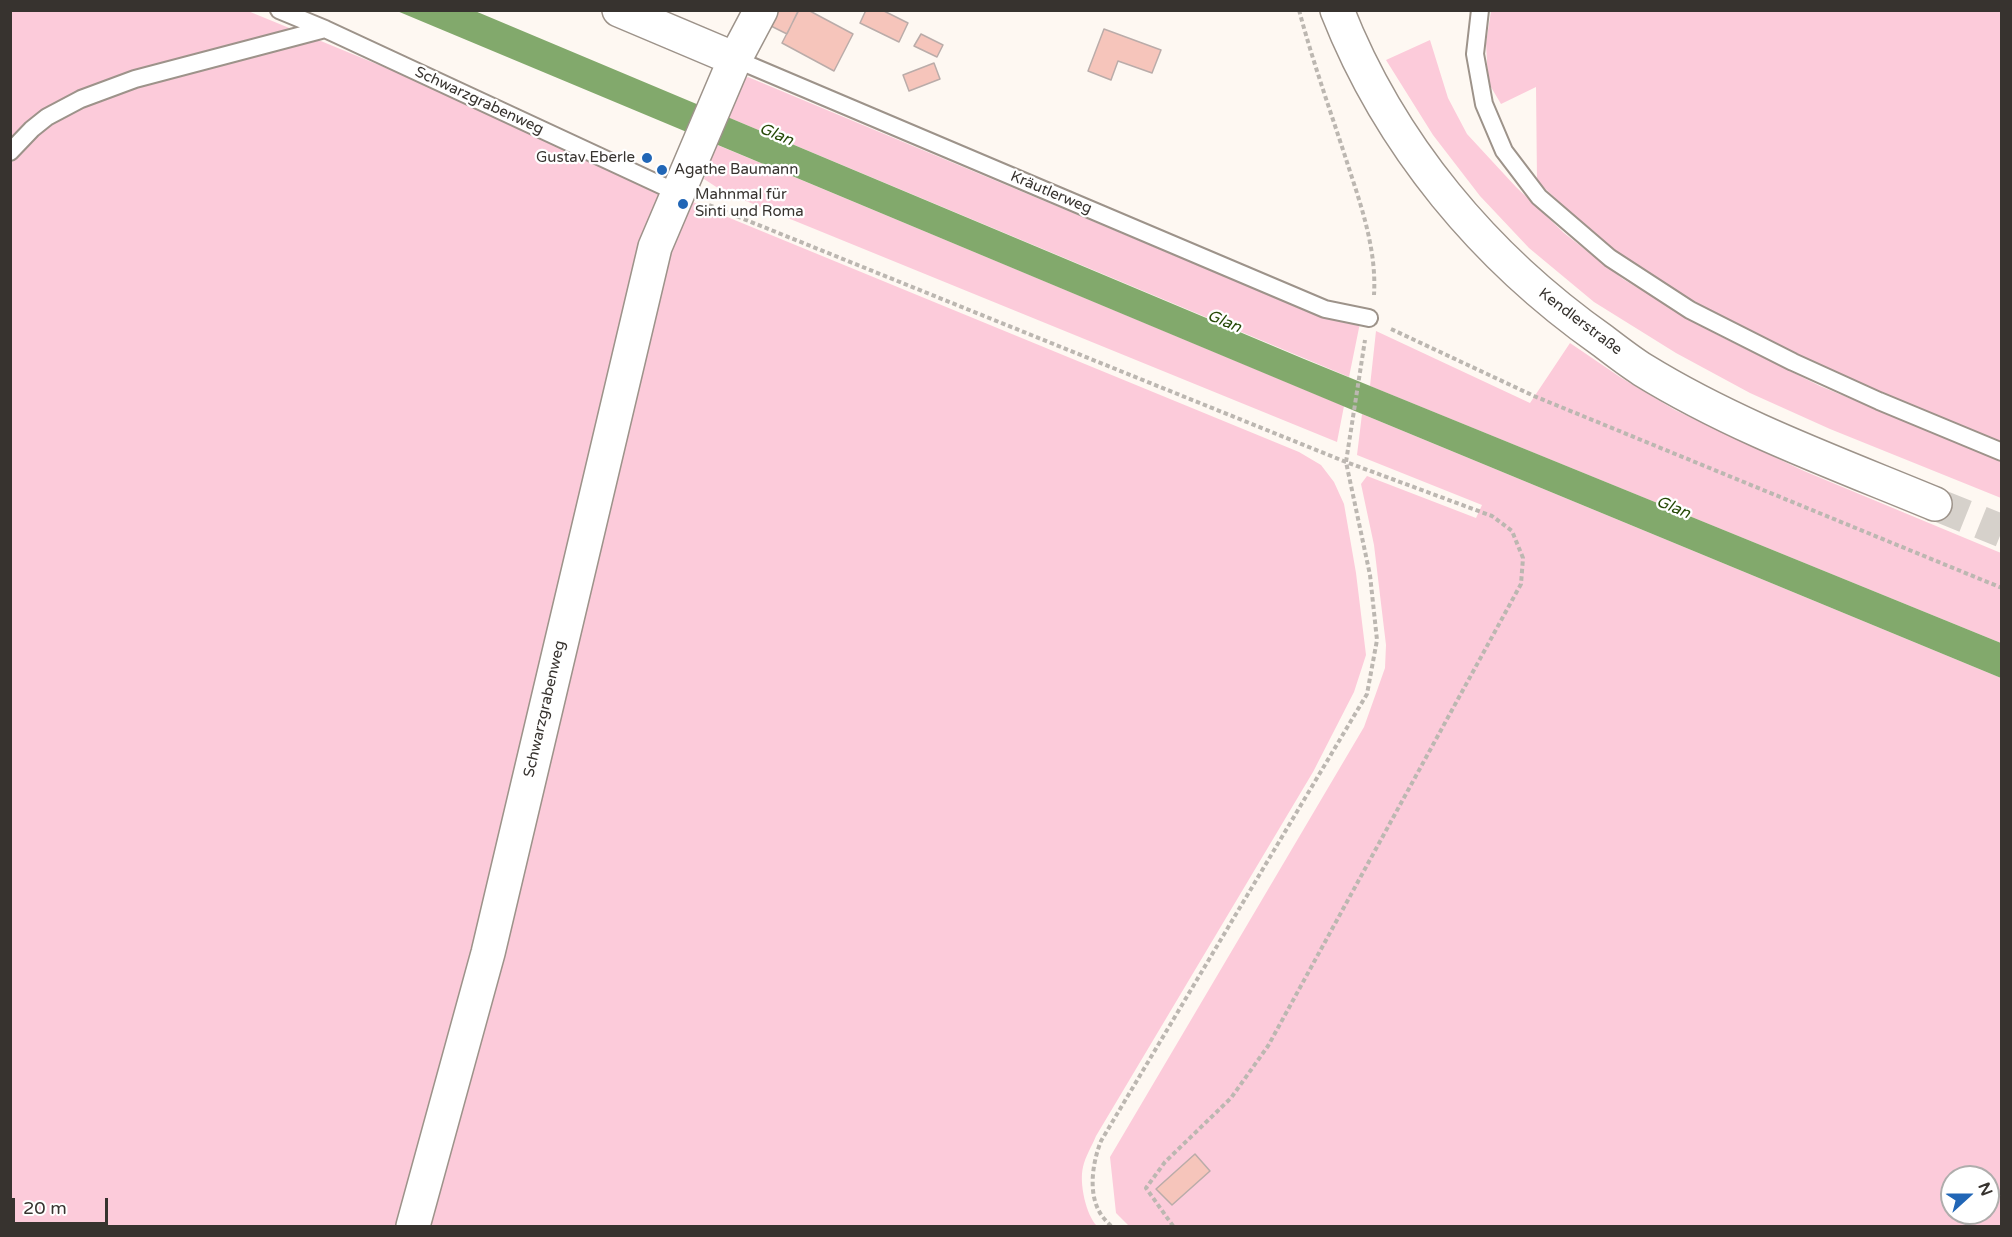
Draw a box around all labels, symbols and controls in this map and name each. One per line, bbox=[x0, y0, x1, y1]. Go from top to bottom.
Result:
street label: Schwarzgrabenweg bbox=[412, 63, 546, 139]
water label: Glan bbox=[756, 119, 796, 151]
place label: Gustav Eberle bbox=[536, 149, 635, 167]
marker: Gustav Eberle bbox=[640, 151, 654, 165]
place label: Agathe Baumann bbox=[674, 161, 798, 179]
marker: Agathe Baumann bbox=[655, 163, 669, 177]
street label: Kräutlerweg bbox=[1008, 168, 1094, 218]
place label: Mahnmal für Sinti und Roma bbox=[695, 186, 804, 221]
marker: Mahnmal für Sinti und Roma bbox=[676, 197, 690, 211]
street label: Kendlerstraße bbox=[1535, 285, 1625, 359]
water label: Glan bbox=[1204, 306, 1244, 338]
water label: Glan bbox=[1653, 492, 1693, 524]
street label: Schwarzgrabenweg bbox=[520, 639, 570, 779]
north arrow bbox=[1940, 1165, 2000, 1225]
text: N bbox=[1973, 1180, 1997, 1199]
scale bar bbox=[15, 1186, 111, 1224]
text: 20 m bbox=[23, 1197, 67, 1219]

